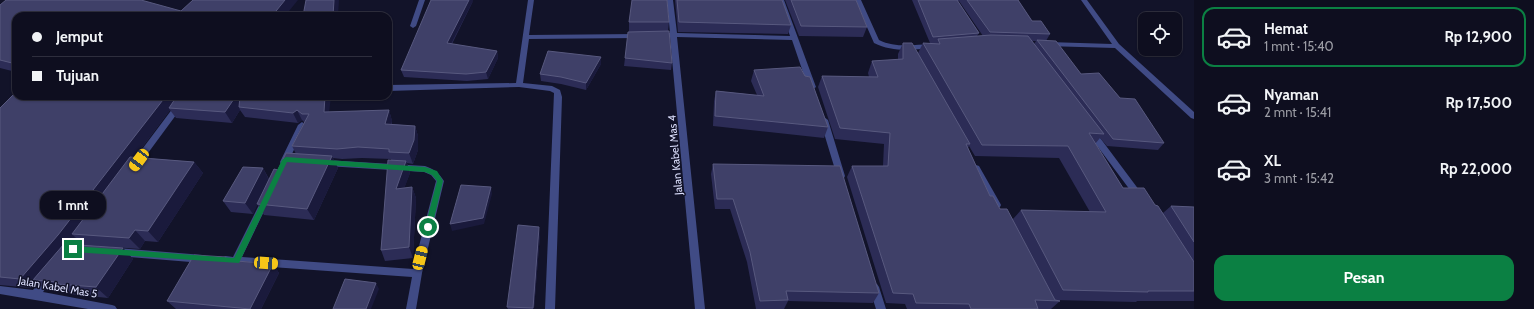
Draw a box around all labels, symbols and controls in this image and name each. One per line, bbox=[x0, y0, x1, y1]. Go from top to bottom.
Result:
map controls bbox=[1138, 12, 1182, 56]
button: locate bbox=[1138, 12, 1182, 56]
icon: car bbox=[1216, 19, 1252, 55]
text: Hemat bbox=[1264, 20, 1308, 38]
text: Jemput bbox=[56, 28, 103, 46]
text: Rp 12,900 bbox=[1444, 28, 1512, 46]
text: 1 mnt · 15:40 bbox=[1264, 38, 1334, 54]
text: Tujuan bbox=[56, 67, 99, 85]
icon: car bbox=[1216, 85, 1252, 121]
text: Nyaman bbox=[1264, 86, 1319, 104]
text: Rp 17,500 bbox=[1445, 94, 1512, 112]
text: 2 mnt · 15:41 bbox=[1264, 104, 1331, 120]
street label: Jalan Kabel Mas 4 bbox=[664, 114, 686, 197]
car bbox=[127, 147, 151, 173]
icon: car bbox=[1216, 151, 1252, 187]
text: XL bbox=[1264, 152, 1281, 170]
text: Rp 22,000 bbox=[1440, 160, 1512, 178]
text: 3 mnt · 15:42 bbox=[1264, 170, 1334, 186]
callout: 1 mnt bbox=[40, 191, 106, 219]
text: 1 mnt bbox=[58, 197, 88, 213]
route start bbox=[419, 218, 437, 236]
route end bbox=[64, 240, 82, 258]
car bbox=[411, 245, 429, 271]
button: Pesan bbox=[1214, 255, 1514, 301]
car bbox=[254, 256, 278, 270]
street label: Jalan Kabel Mas 5 bbox=[16, 273, 99, 301]

